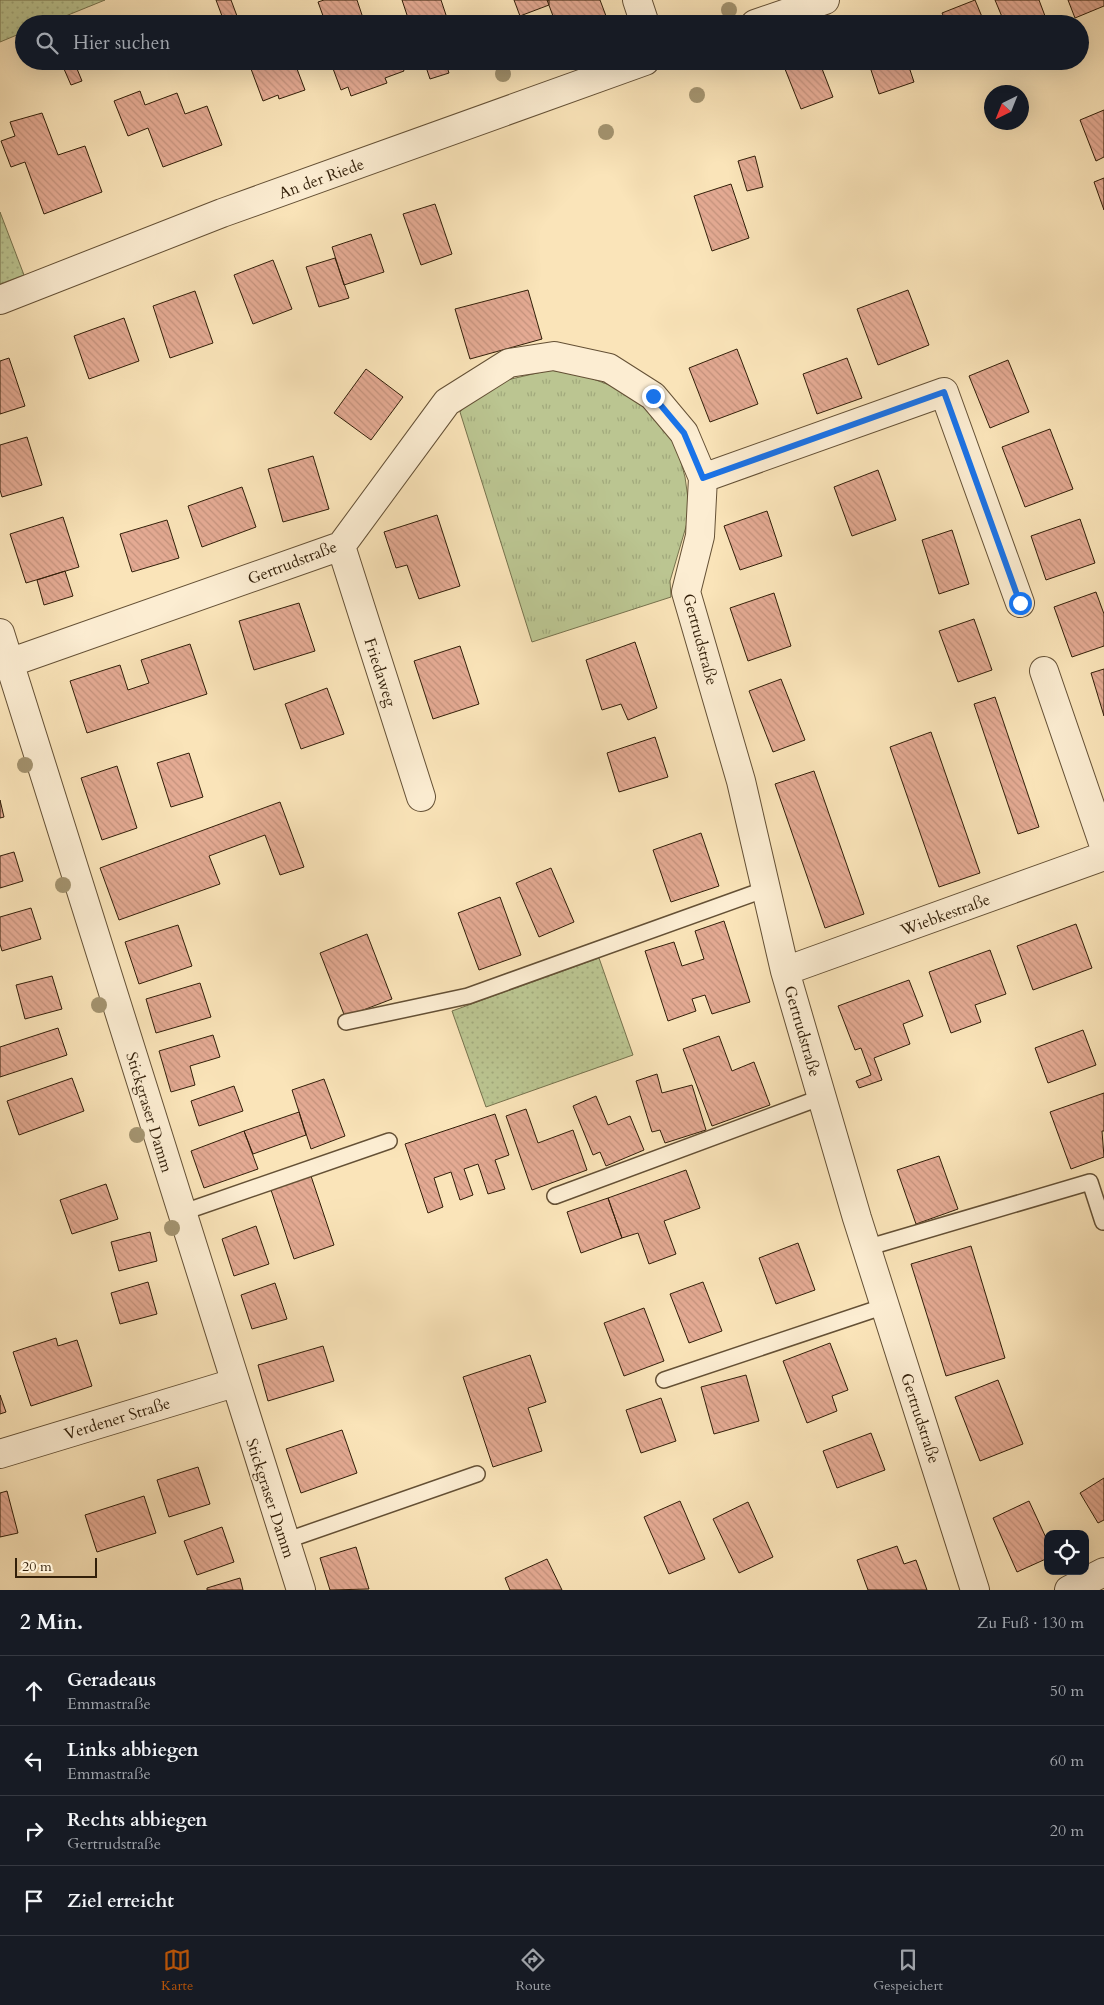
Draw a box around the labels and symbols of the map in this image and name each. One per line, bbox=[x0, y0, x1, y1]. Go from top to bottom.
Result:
north arrow bbox=[984, 85, 1029, 130]
street label: An der Riede bbox=[276, 153, 367, 205]
route end bbox=[642, 385, 665, 408]
street label: Gertrudstraße bbox=[245, 536, 340, 590]
street label: Gertrudstraße bbox=[677, 591, 723, 687]
route start bbox=[1009, 592, 1032, 615]
street label: Friedaweg bbox=[359, 635, 402, 710]
street label: Wiebkestraße bbox=[897, 889, 993, 942]
street label: Gertrudstraße bbox=[779, 983, 826, 1079]
street label: Stickgraser Damm bbox=[120, 1049, 178, 1176]
street label: Gertrudstraße bbox=[895, 1370, 945, 1466]
street label: Verdener Straße bbox=[62, 1392, 173, 1446]
street label: Stickgraser Damm bbox=[240, 1436, 300, 1562]
scale bar bbox=[15, 1555, 98, 1578]

